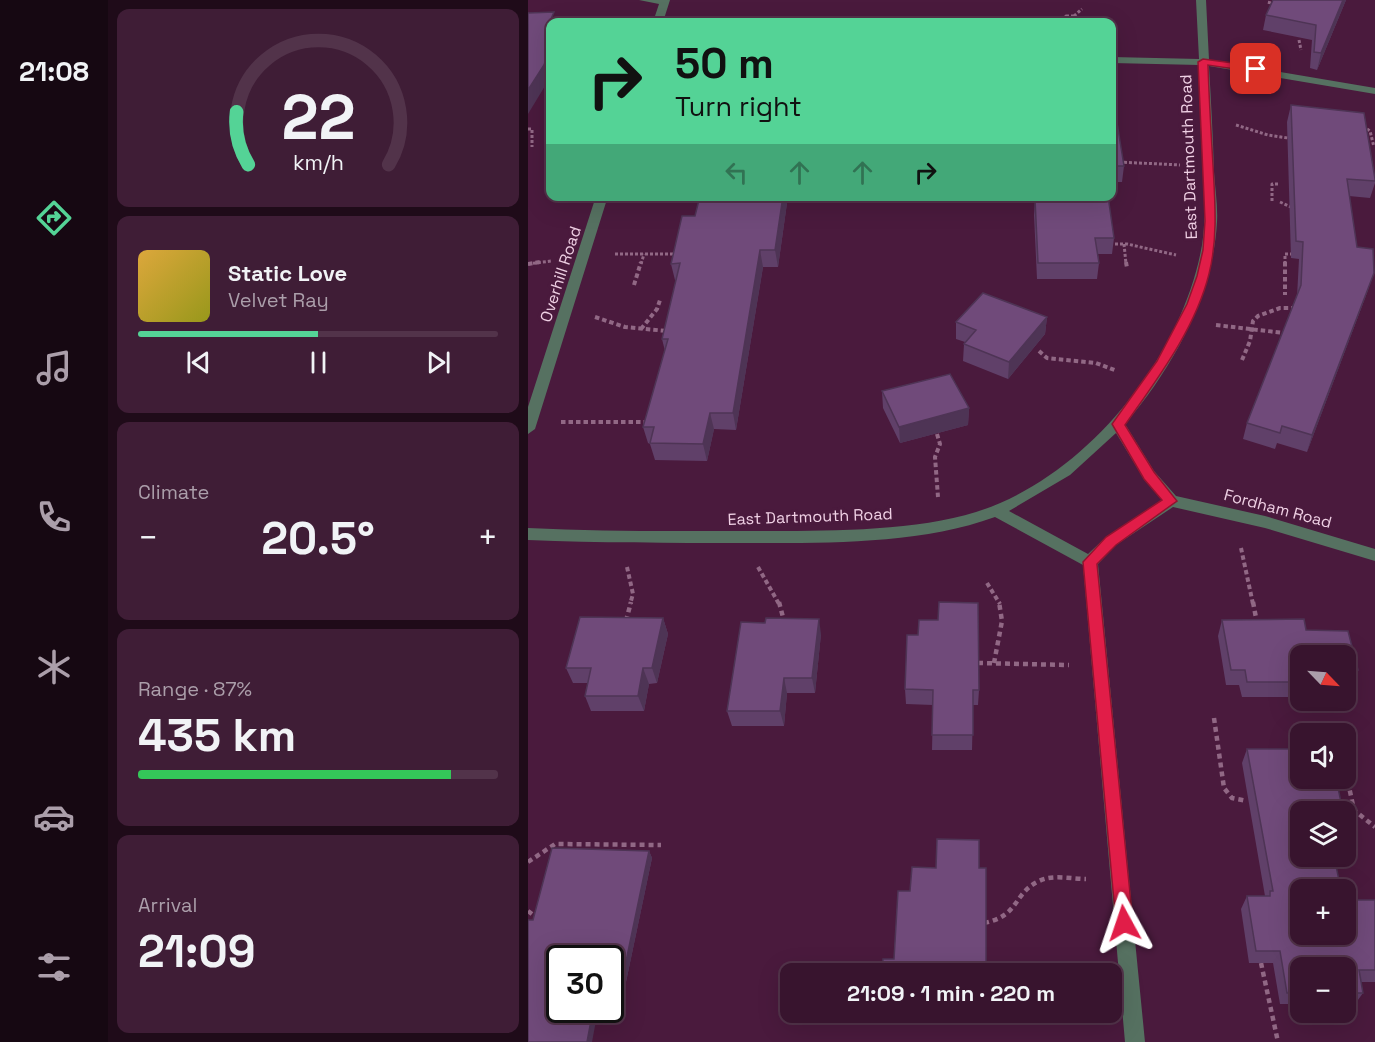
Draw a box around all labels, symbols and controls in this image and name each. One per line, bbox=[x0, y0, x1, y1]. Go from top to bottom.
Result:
text: 50 m bbox=[675, 37, 774, 90]
icon: right bbox=[576, 42, 654, 120]
pin bbox=[1230, 43, 1281, 94]
icon: arrive bbox=[1239, 52, 1272, 85]
text: 21:08 bbox=[19, 54, 89, 89]
street label: East Dartmouth Road bbox=[1175, 74, 1202, 240]
text: 22 bbox=[281, 78, 355, 157]
text: Turn right bbox=[675, 89, 802, 124]
text: km/h bbox=[292, 149, 344, 176]
icon: left bbox=[720, 156, 753, 189]
icon: ahead bbox=[783, 156, 816, 189]
icon: ahead bbox=[846, 156, 879, 189]
icon: right bbox=[909, 156, 942, 189]
icon: directions bbox=[33, 197, 75, 239]
street label: Overhill Road bbox=[535, 224, 586, 325]
text: Static Love bbox=[228, 259, 347, 287]
text: Velvet Ray bbox=[228, 287, 329, 313]
icon: previous bbox=[182, 346, 215, 379]
icon: pause bbox=[302, 346, 335, 379]
icon: next bbox=[422, 346, 455, 379]
icon: music bbox=[33, 347, 75, 389]
text: Climate bbox=[138, 479, 209, 505]
street label: Fordham Road bbox=[1222, 484, 1334, 533]
icon: phone bbox=[33, 496, 75, 538]
street label: East Dartmouth Road bbox=[727, 503, 893, 530]
text: 20.5° bbox=[261, 510, 375, 567]
text: − bbox=[138, 517, 158, 559]
text: + bbox=[478, 517, 498, 559]
north arrow bbox=[1290, 645, 1356, 711]
map controls bbox=[1290, 645, 1356, 1023]
icon: climate bbox=[33, 646, 75, 688]
text: Range · 87% bbox=[138, 676, 252, 702]
text: 435 km bbox=[138, 707, 296, 764]
button: sound bbox=[1290, 723, 1356, 789]
icon: car bbox=[33, 796, 75, 838]
button: layers bbox=[1290, 801, 1356, 867]
button: + bbox=[1290, 879, 1356, 945]
position arrow bbox=[1092, 891, 1156, 955]
text: Arrival bbox=[138, 892, 197, 918]
text: 21:09 bbox=[138, 923, 255, 980]
speed limit sign: 30 bbox=[546, 945, 624, 1023]
icon: filters bbox=[33, 946, 75, 988]
button: − bbox=[1290, 957, 1356, 1023]
text: 21:09 · 1 min · 220 m bbox=[847, 979, 1055, 1007]

